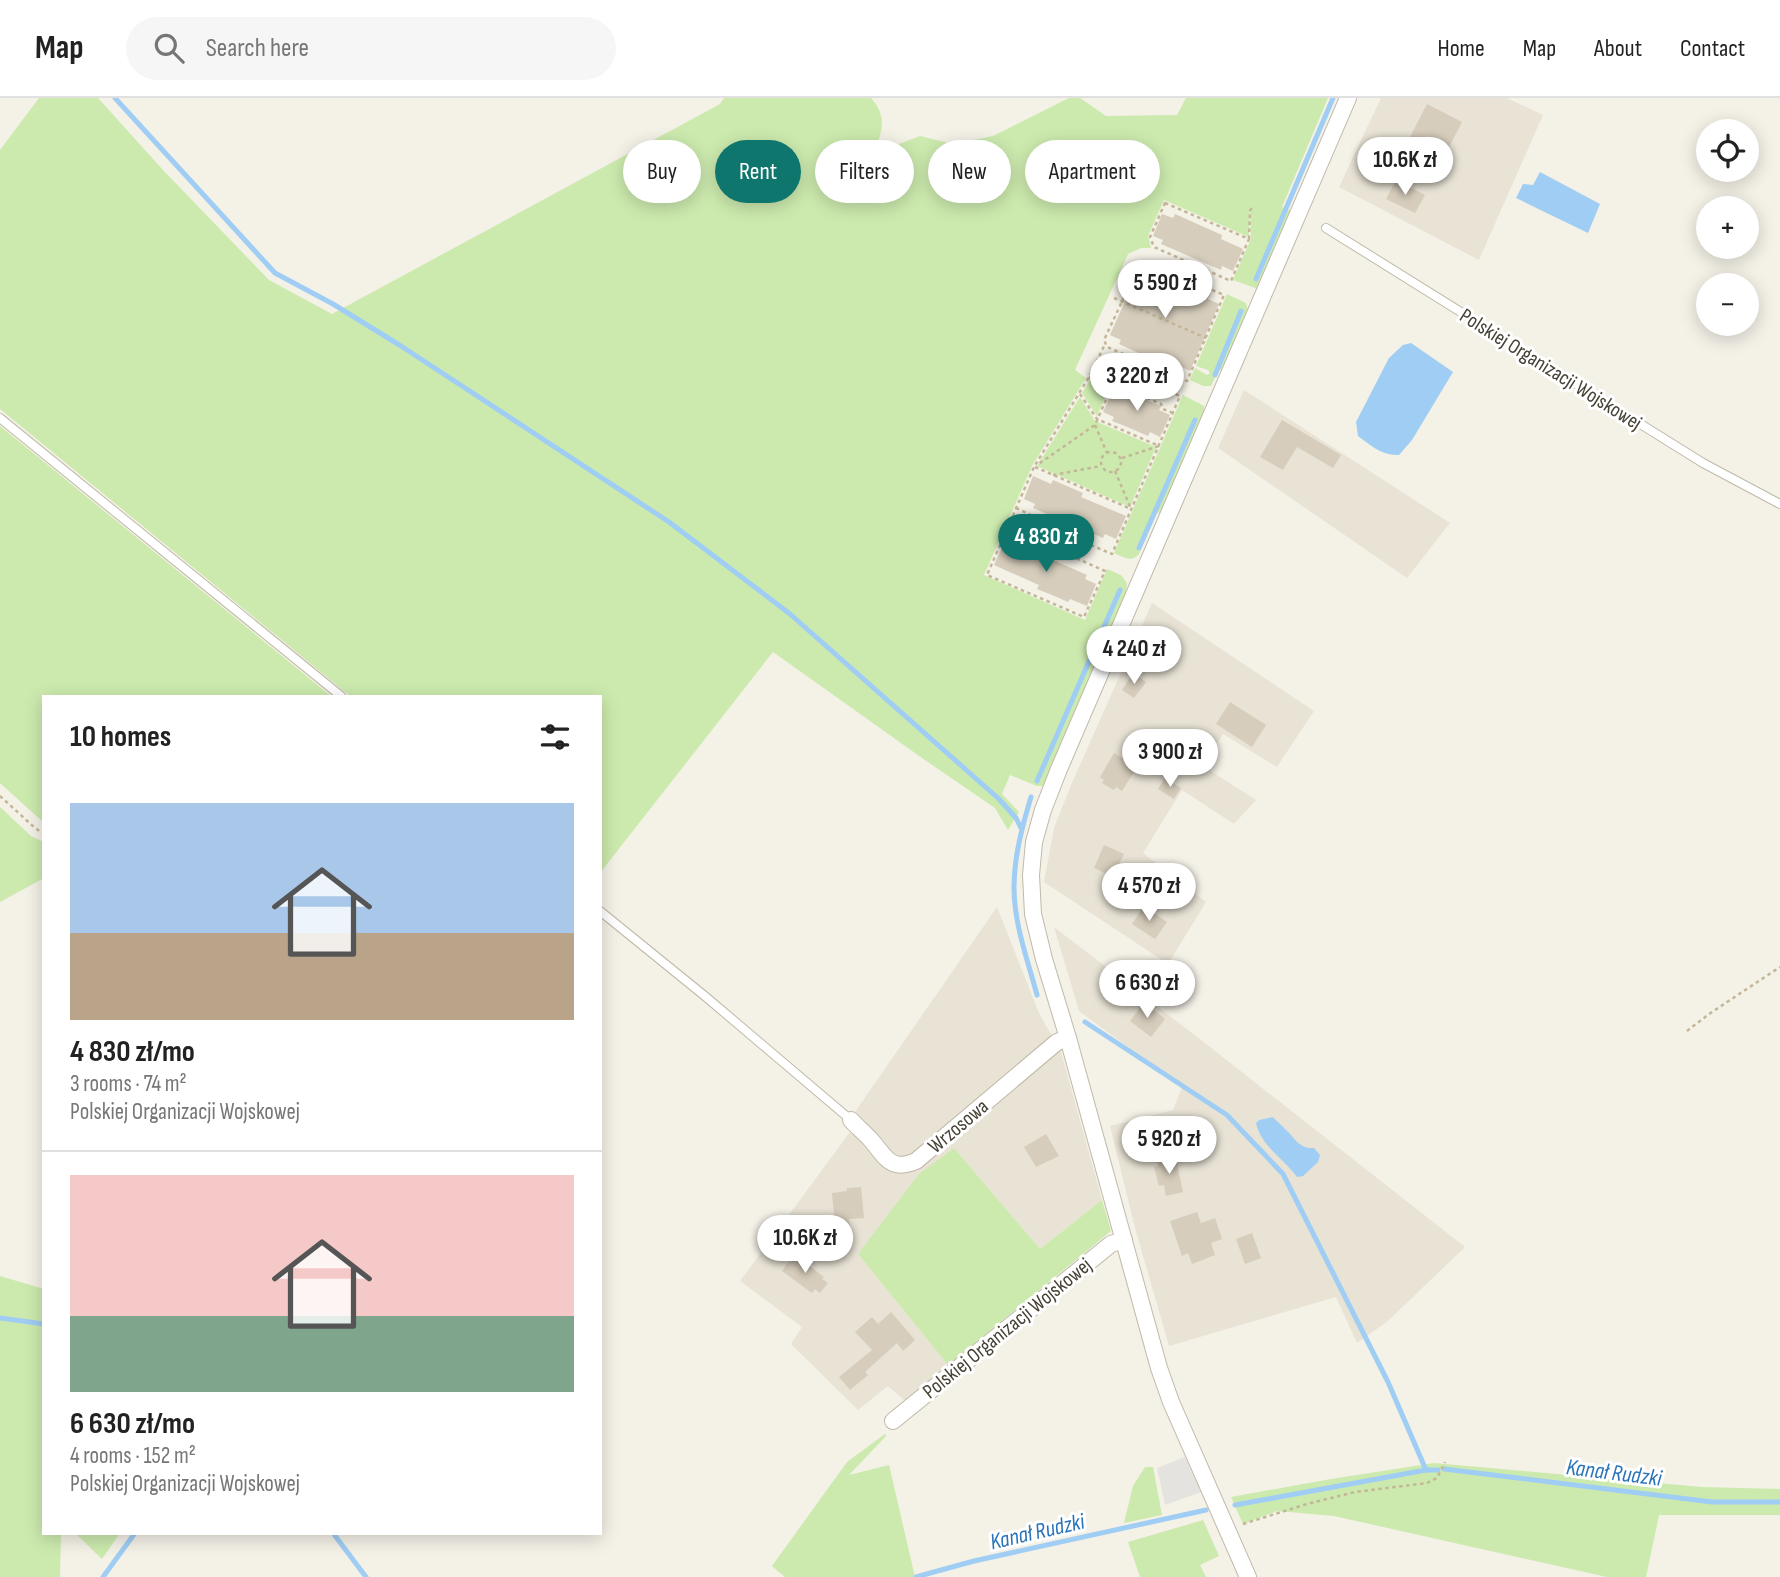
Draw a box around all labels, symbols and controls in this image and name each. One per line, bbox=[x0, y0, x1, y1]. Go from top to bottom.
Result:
search box bbox=[126, 17, 616, 80]
text: Map bbox=[35, 28, 84, 68]
icon: search bbox=[150, 29, 188, 67]
text: Search here bbox=[206, 33, 309, 64]
text: Home bbox=[1437, 34, 1485, 63]
text: Map bbox=[1523, 34, 1556, 63]
text: About bbox=[1594, 34, 1642, 63]
text: Contact bbox=[1680, 34, 1745, 63]
map controls bbox=[1696, 119, 1759, 336]
button: locate bbox=[1696, 119, 1759, 182]
pin: 10.6K zł bbox=[1333, 138, 1477, 197]
chip: Buy bbox=[623, 140, 701, 203]
chip: Rent bbox=[715, 140, 801, 203]
chip: Filters bbox=[815, 140, 914, 203]
chip: New bbox=[928, 140, 1011, 203]
chip: Apartment bbox=[1025, 140, 1160, 203]
text: 10.6K zł bbox=[1373, 146, 1437, 174]
button: + bbox=[1696, 196, 1759, 259]
pin: 5 590 zł bbox=[1093, 260, 1237, 320]
text: 5 590 zł bbox=[1134, 269, 1196, 297]
button: − bbox=[1696, 273, 1759, 336]
street label: Polskiej Organizacji Wojskowej bbox=[1455, 303, 1646, 436]
pin: 3 220 zł bbox=[1065, 354, 1209, 413]
text: 3 220 zł bbox=[1106, 362, 1168, 390]
pin: 4 830 zł bbox=[974, 514, 1118, 574]
text: 4 830 zł bbox=[1014, 523, 1078, 551]
pin: 4 240 zł bbox=[1062, 626, 1206, 686]
text: 4 240 zł bbox=[1102, 635, 1166, 663]
icon: filters bbox=[536, 718, 574, 756]
text: 10 homes bbox=[70, 719, 171, 755]
pin: 3 900 zł bbox=[1098, 730, 1242, 789]
text: 3 900 zł bbox=[1138, 738, 1202, 766]
icon: home bbox=[259, 849, 385, 975]
pin: 4 570 zł bbox=[1077, 864, 1221, 923]
text: 4 570 zł bbox=[1118, 872, 1180, 900]
pin: 6 630 zł bbox=[1075, 960, 1219, 1020]
text: 6 630 zł bbox=[1115, 969, 1179, 997]
text: 4 830 zł/mo bbox=[70, 1034, 195, 1070]
text: 3 rooms · 74 m² bbox=[70, 1070, 187, 1098]
street label: Wrzosowa bbox=[923, 1094, 994, 1159]
text: Polskiej Organizacji Wojskowej bbox=[70, 1098, 300, 1126]
pin: 5 920 zł bbox=[1097, 1116, 1241, 1176]
text: 5 920 zł bbox=[1138, 1125, 1200, 1153]
pin: 10.6K zł bbox=[733, 1216, 877, 1275]
icon: home bbox=[259, 1221, 385, 1347]
text: 10.6K zł bbox=[773, 1224, 837, 1252]
street label: Polskiej Organizacji Wojskowej bbox=[918, 1253, 1097, 1404]
text: 6 630 zł/mo bbox=[70, 1406, 195, 1442]
text: 4 rooms · 152 m² bbox=[70, 1442, 196, 1470]
water label: Kanał Rudzki bbox=[1565, 1453, 1664, 1493]
text: Polskiej Organizacji Wojskowej bbox=[70, 1470, 300, 1498]
water label: Kanał Rudzki bbox=[987, 1507, 1088, 1556]

